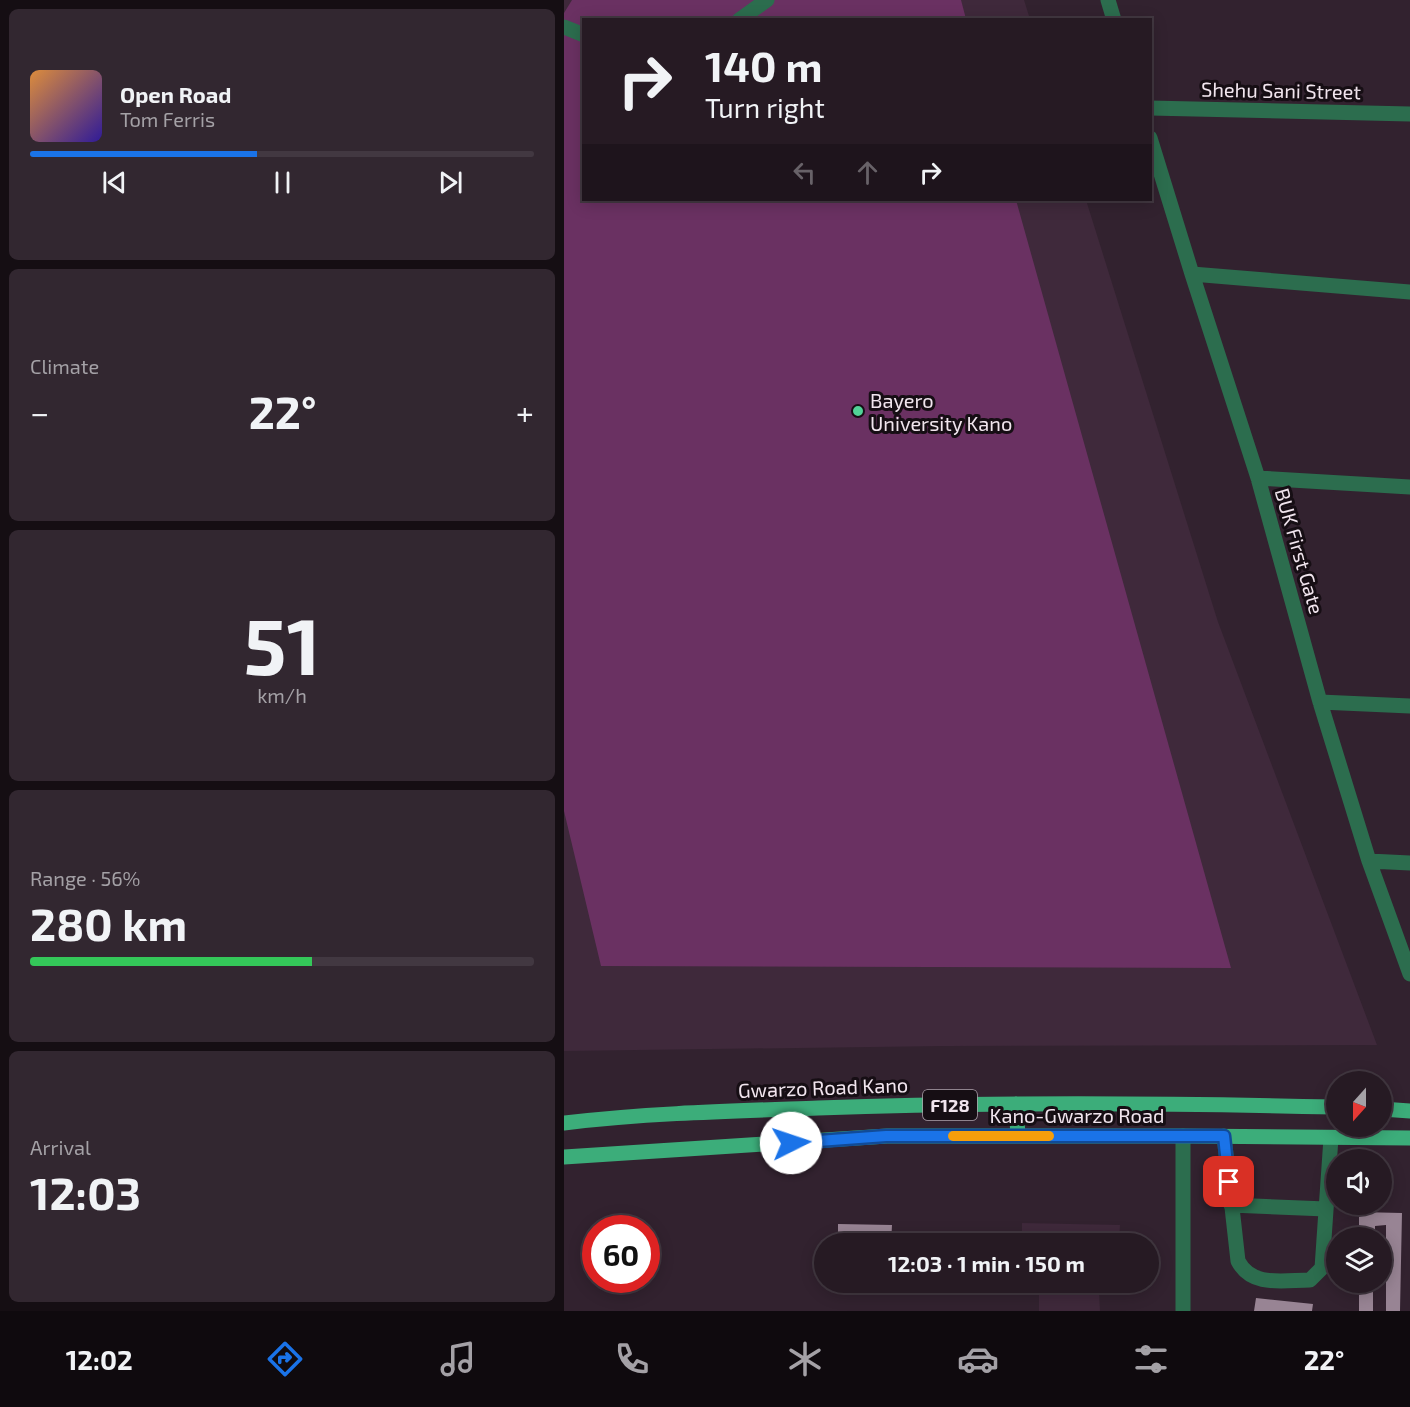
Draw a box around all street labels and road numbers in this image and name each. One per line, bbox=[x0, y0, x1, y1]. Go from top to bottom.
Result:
street label: Shehu Sani Street bbox=[1201, 77, 1362, 103]
street label: BUK First Gate bbox=[1271, 485, 1329, 617]
street label: Gwarzo Road Kano bbox=[737, 1072, 909, 1102]
road number: F128 bbox=[923, 1090, 977, 1120]
street label: Kano-Gwarzo Road bbox=[990, 1103, 1164, 1127]

